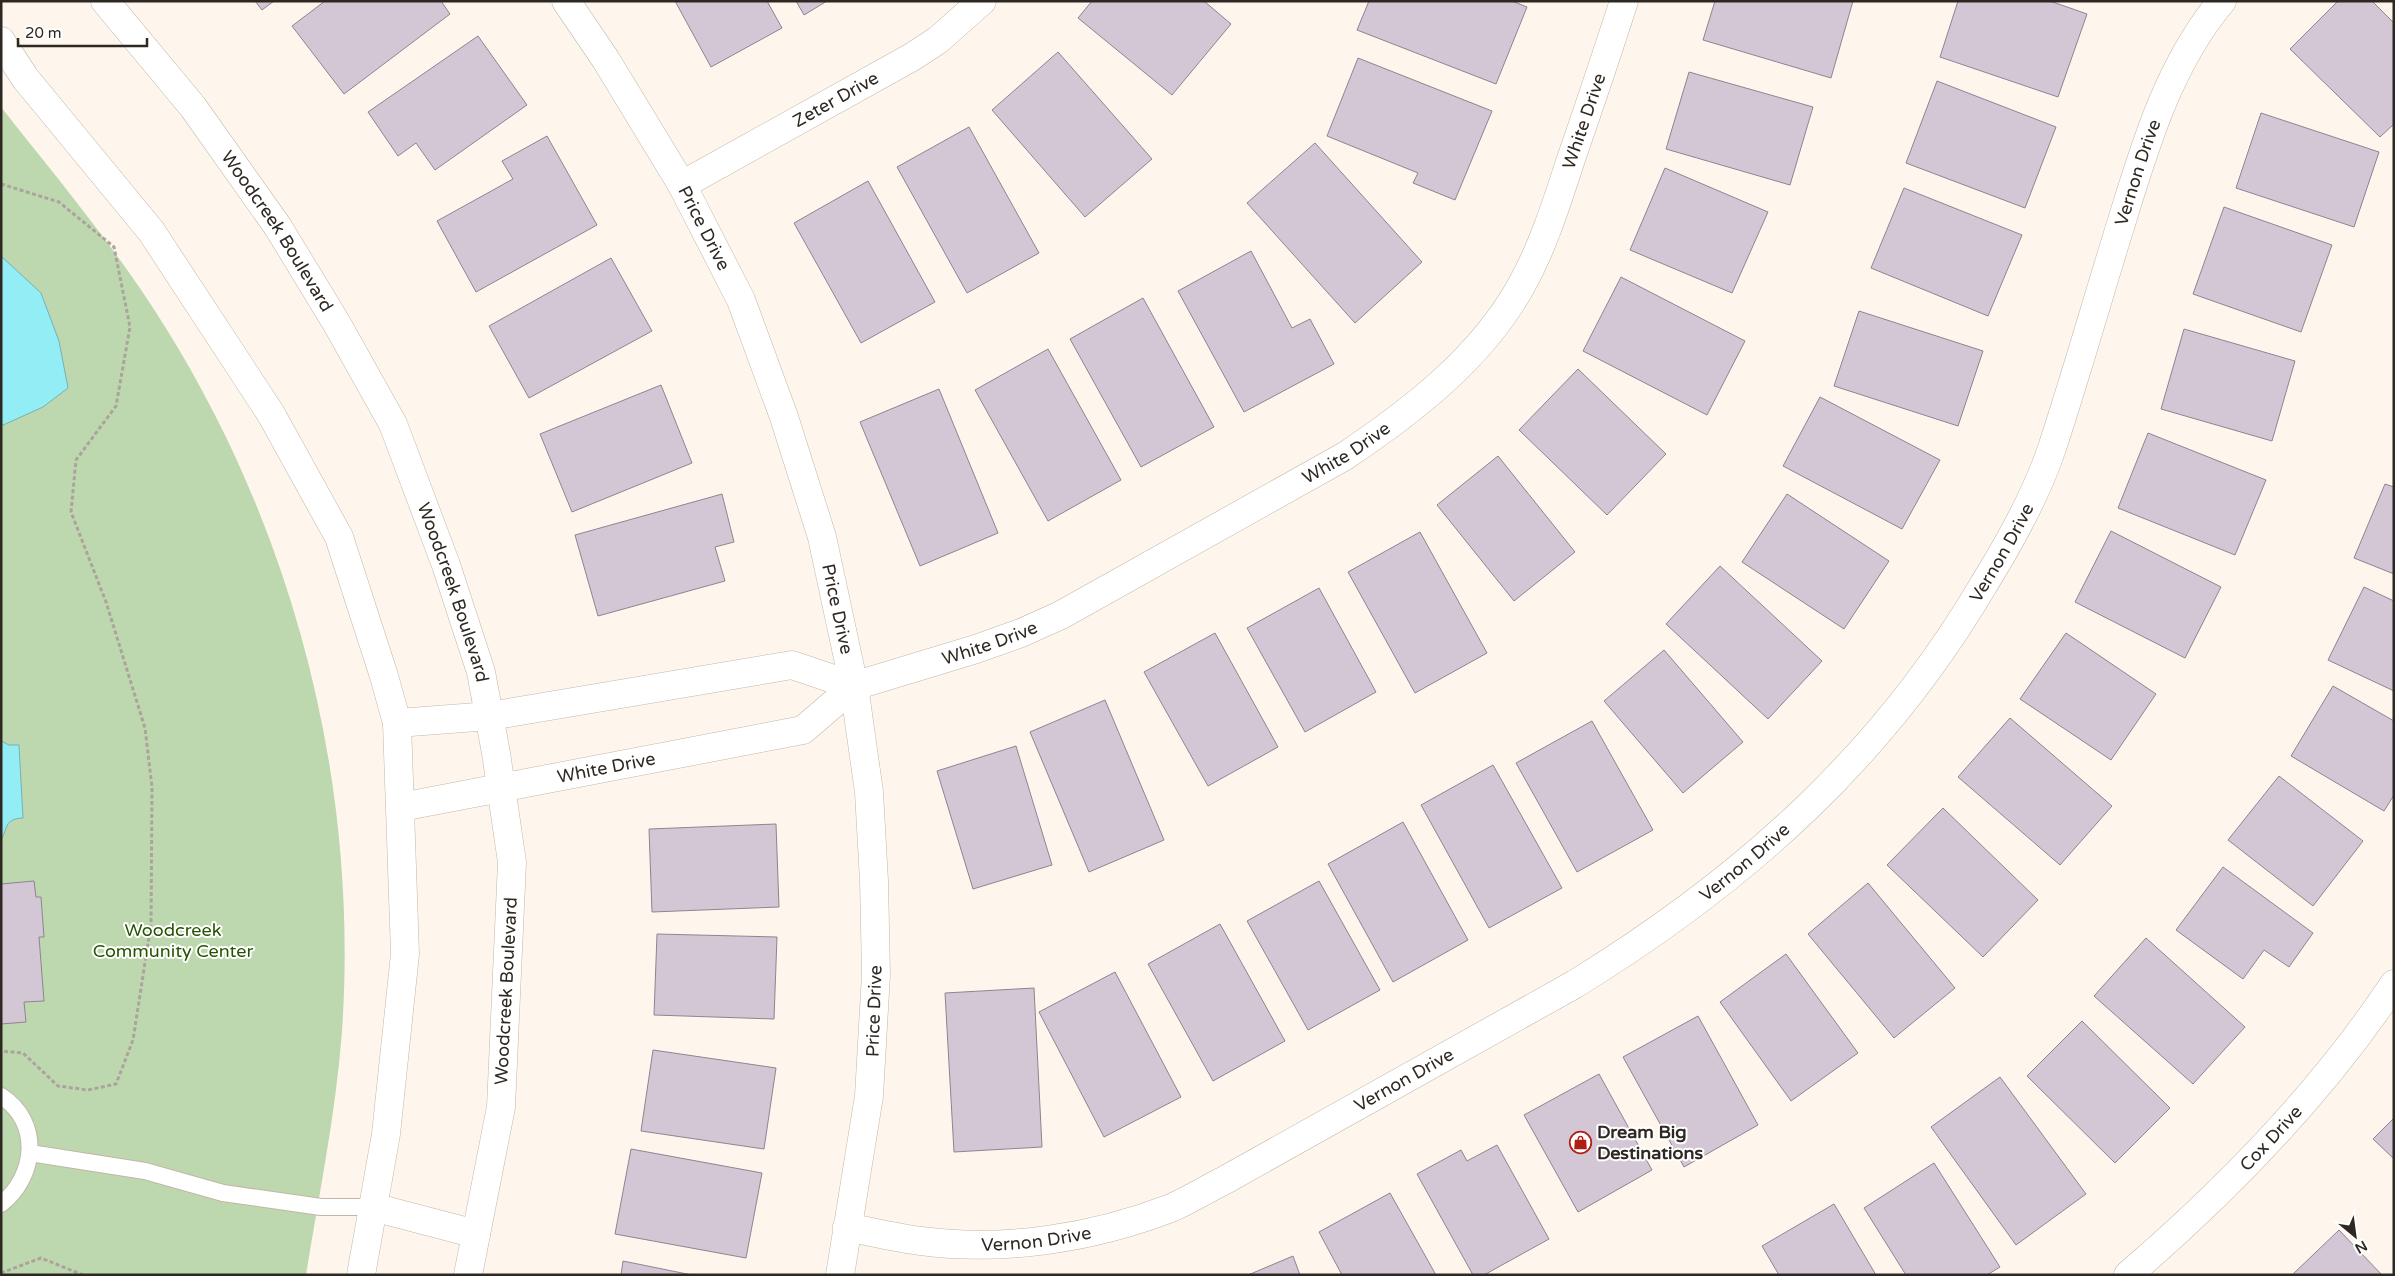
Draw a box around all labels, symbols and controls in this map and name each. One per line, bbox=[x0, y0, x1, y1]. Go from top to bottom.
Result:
scale bar bbox=[18, 15, 146, 47]
text: 20 m bbox=[25, 24, 62, 42]
street label: Zeter Drive bbox=[789, 67, 882, 132]
street label: White Drive bbox=[1558, 70, 1610, 172]
street label: Vernon Drive bbox=[2110, 116, 2166, 228]
street label: Woodcreek Boulevard bbox=[216, 146, 338, 316]
street label: Price Drive bbox=[673, 182, 735, 274]
street label: White Drive bbox=[1299, 417, 1395, 489]
street label: Woodcreek Boulevard bbox=[413, 500, 494, 684]
street label: Vernon Drive bbox=[1965, 500, 2039, 606]
street label: Price Drive bbox=[817, 562, 858, 656]
street label: White Drive bbox=[939, 616, 1041, 670]
street label: White Drive bbox=[555, 748, 657, 788]
street label: Vernon Drive bbox=[1695, 818, 1794, 906]
street label: Woodcreek Boulevard bbox=[490, 896, 522, 1086]
park label: Woodcreek Community Center bbox=[93, 919, 253, 962]
street label: Price Drive bbox=[861, 965, 887, 1057]
street label: Vernon Drive bbox=[1350, 1043, 1458, 1116]
street label: Cox Drive bbox=[2235, 1101, 2307, 1176]
place label: Dream Big Destinations bbox=[1597, 1121, 1703, 1164]
shop icon: Dream Big Destinations bbox=[1569, 1130, 1593, 1154]
north arrow bbox=[2330, 1211, 2380, 1261]
street label: Vernon Drive bbox=[981, 1221, 1093, 1256]
text: N bbox=[2352, 1237, 2370, 1257]

